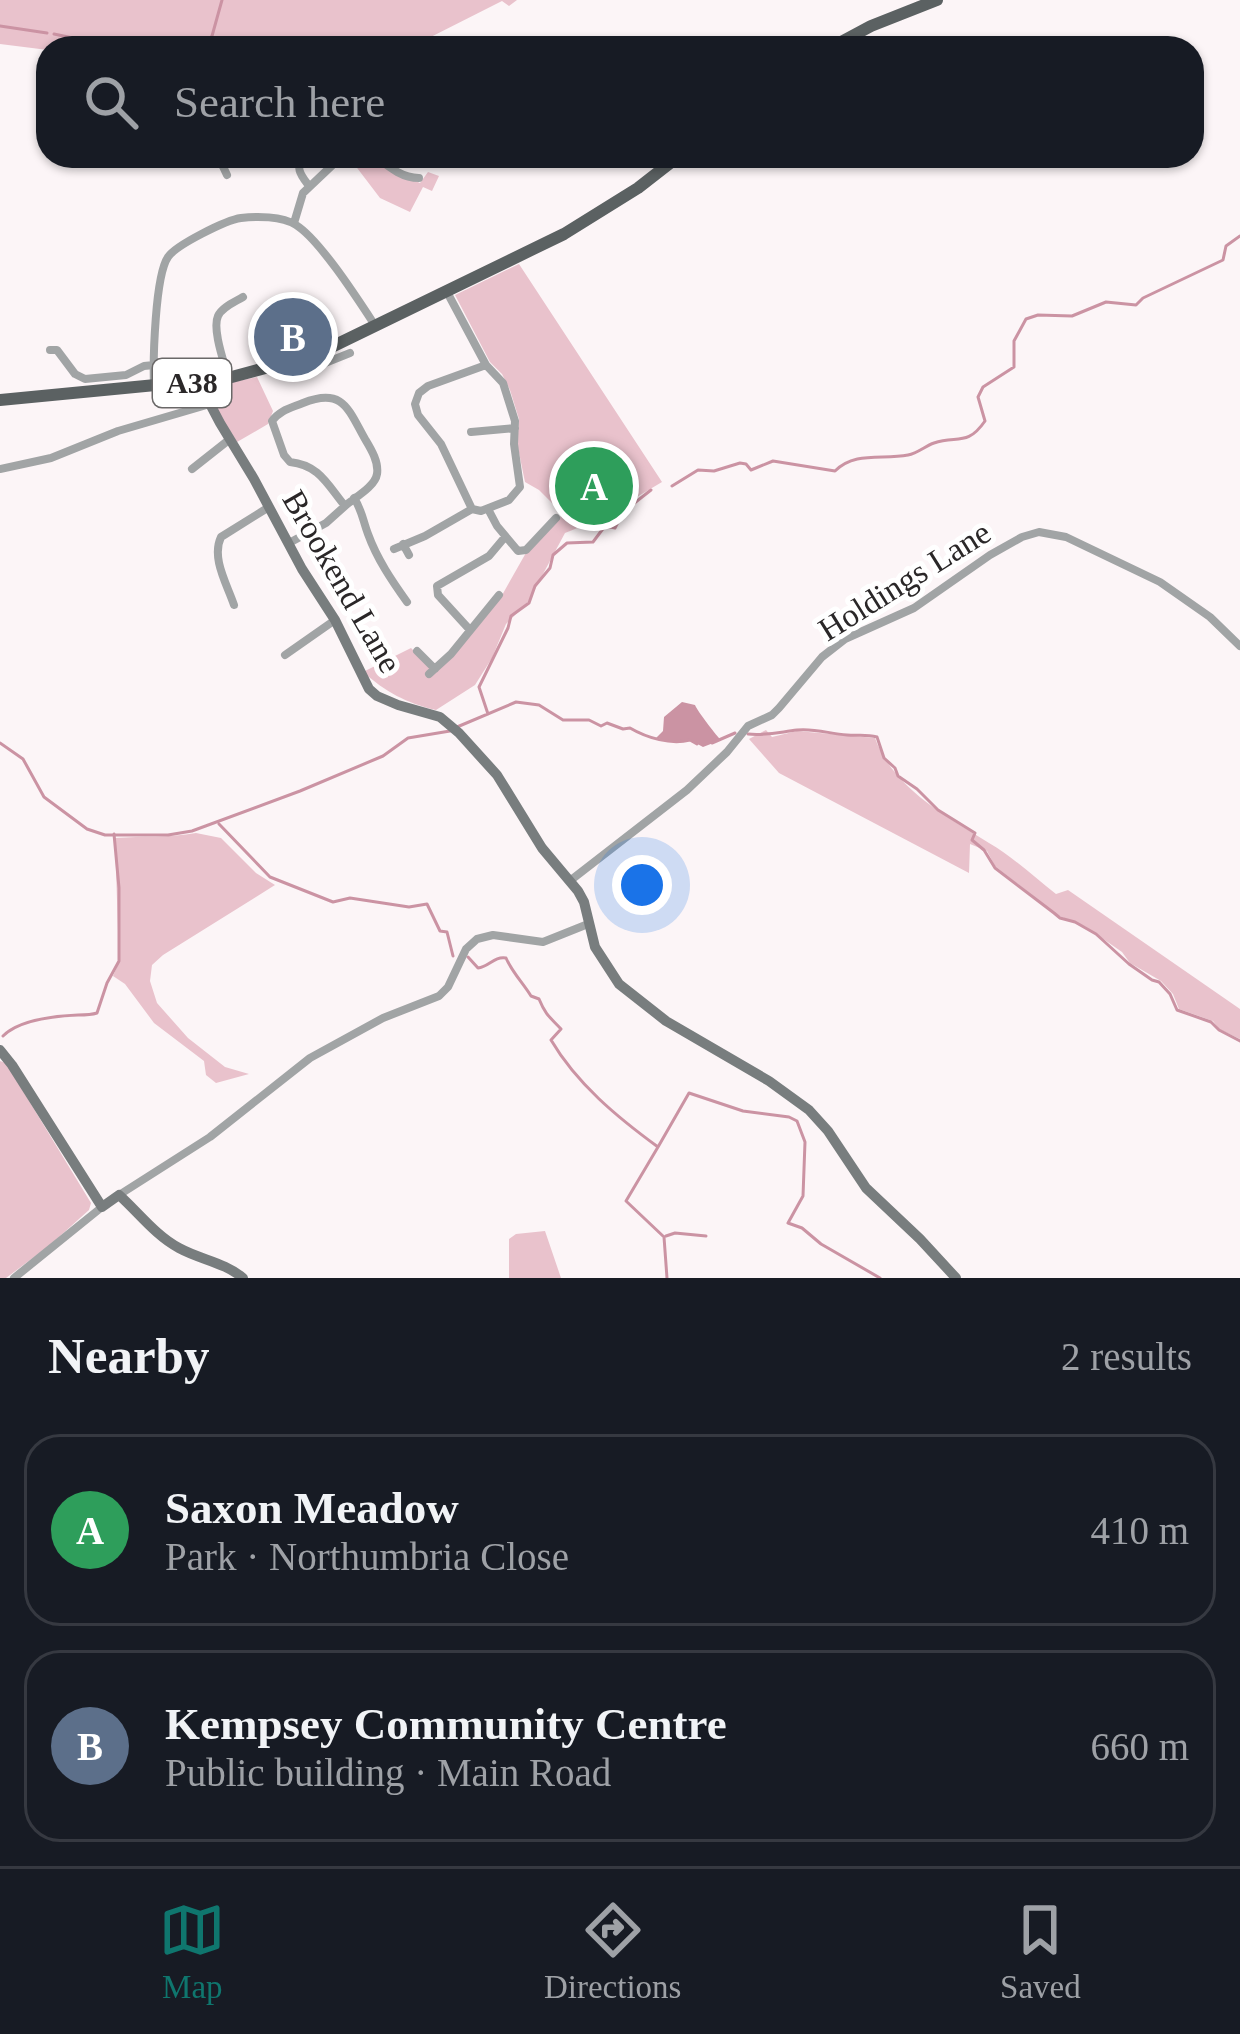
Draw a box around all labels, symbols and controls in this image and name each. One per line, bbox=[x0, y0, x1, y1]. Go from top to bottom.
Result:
search box bbox=[36, 36, 1204, 168]
icon: search bbox=[78, 69, 144, 135]
text: Search here bbox=[174, 77, 385, 127]
pin: B bbox=[254, 292, 332, 382]
road number: A38 bbox=[153, 359, 231, 407]
pin: A bbox=[555, 441, 633, 531]
street label: Brookend Lane bbox=[275, 484, 409, 679]
street label: Holdings Lane bbox=[812, 514, 997, 648]
your location bbox=[612, 855, 672, 915]
text: Nearby bbox=[48, 1328, 209, 1384]
text: 2 results bbox=[1061, 1335, 1192, 1378]
text: Saxon Meadow bbox=[165, 1483, 459, 1533]
text: A bbox=[76, 1509, 104, 1552]
text: 410 m bbox=[1090, 1509, 1189, 1552]
text: Park · Northumbria Close bbox=[165, 1535, 569, 1578]
text: Kempsey Community Centre bbox=[165, 1699, 727, 1749]
text: B bbox=[77, 1725, 103, 1768]
text: 660 m bbox=[1090, 1725, 1189, 1768]
text: Public building · Main Road bbox=[165, 1751, 611, 1794]
tab: Map bbox=[159, 1897, 225, 2006]
tab: Directions bbox=[544, 1897, 681, 2006]
tab: Saved bbox=[1000, 1897, 1081, 2006]

